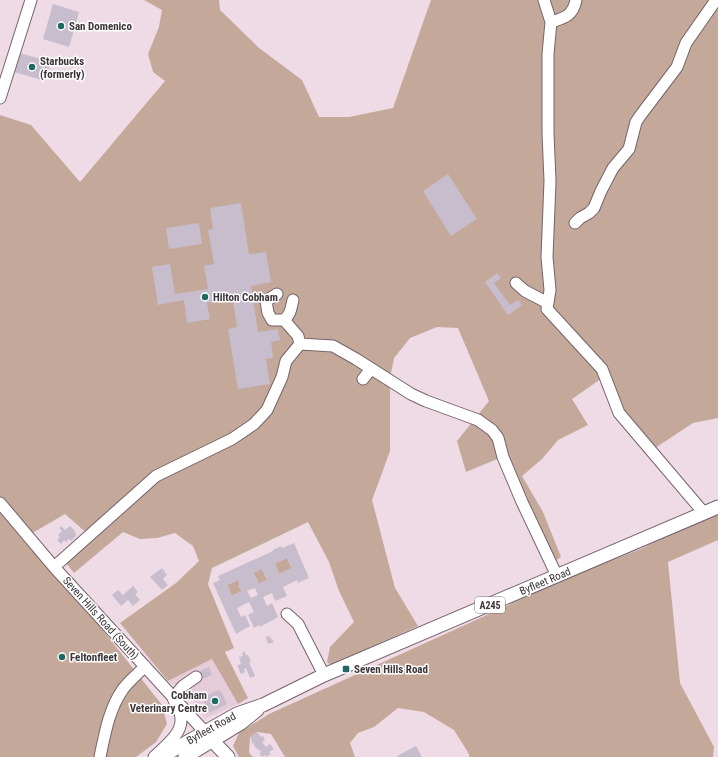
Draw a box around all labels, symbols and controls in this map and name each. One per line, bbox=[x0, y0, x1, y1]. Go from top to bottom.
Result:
place label: San Domenico bbox=[69, 20, 132, 33]
marker: San Domenico bbox=[56, 21, 66, 31]
place label: Starbucks (formerly) bbox=[40, 55, 85, 81]
marker: Starbucks (formerly) bbox=[27, 62, 37, 72]
place label: Hilton Cobham bbox=[213, 291, 278, 304]
marker: Hilton Cobham bbox=[200, 292, 210, 302]
street label: Byfleet Road bbox=[518, 565, 573, 598]
street label: Seven Hills Road (South) bbox=[60, 574, 141, 662]
road number: A245 bbox=[475, 597, 505, 613]
place label: Feltonfleet bbox=[70, 651, 118, 664]
marker: Feltonfleet bbox=[57, 652, 67, 662]
place label: Seven Hills Road bbox=[354, 663, 428, 676]
marker: Seven Hills Road bbox=[341, 664, 351, 674]
place label: Cobham Veterinary Centre bbox=[130, 689, 207, 715]
marker: Cobham Veterinary Centre bbox=[210, 696, 220, 706]
street label: Byfleet Road bbox=[184, 710, 238, 747]

